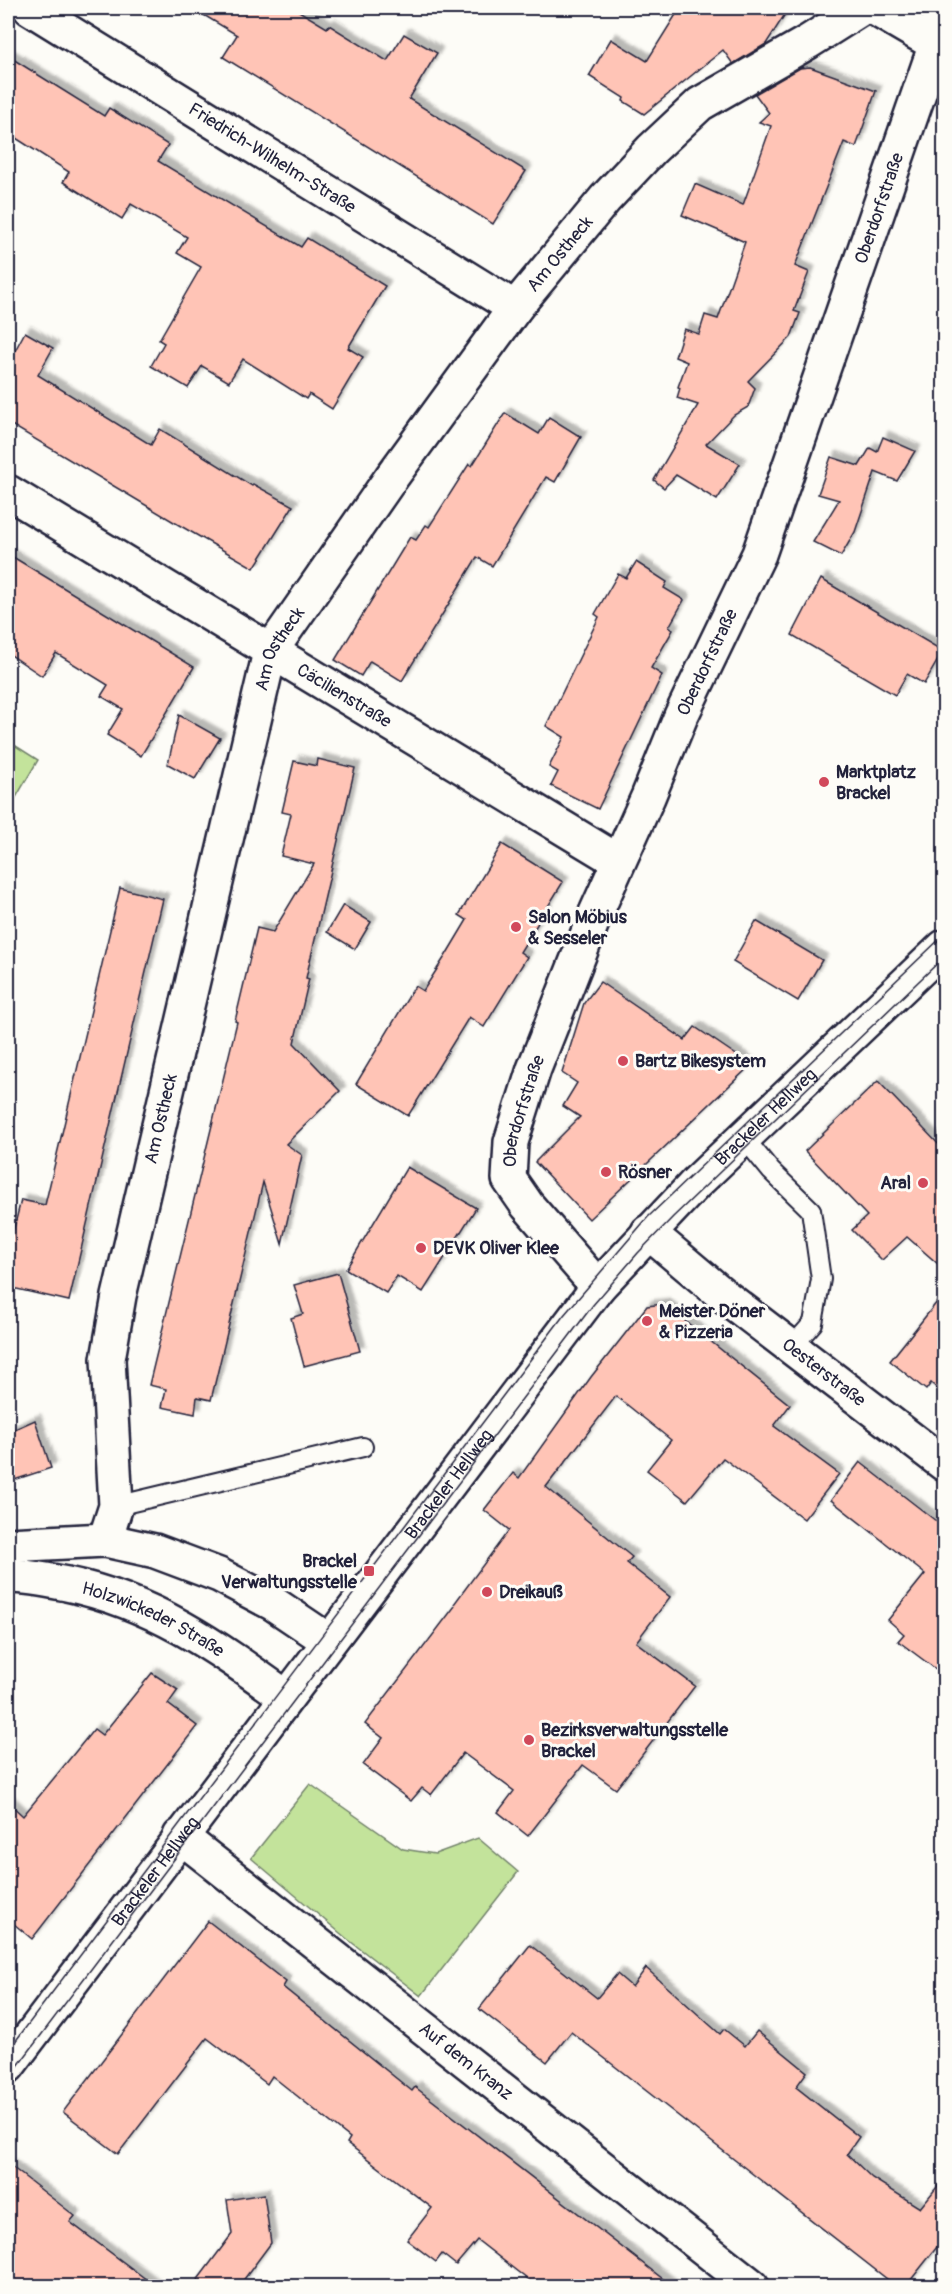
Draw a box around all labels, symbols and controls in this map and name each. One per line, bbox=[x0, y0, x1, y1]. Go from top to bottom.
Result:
street label: Friedrich-Wilhelm-Straße bbox=[184, 98, 360, 219]
street label: Oberdorfstraße bbox=[850, 150, 909, 267]
street label: Am Ostheck bbox=[522, 211, 599, 297]
street label: Am Ostheck bbox=[250, 602, 310, 693]
street label: Oberdorfstraße bbox=[672, 605, 743, 720]
street label: Cäcilienstraße bbox=[292, 658, 396, 733]
place label: Marktplatz Brackel bbox=[836, 761, 916, 805]
marker: Marktplatz Brackel bbox=[817, 775, 831, 789]
place label: Salon Möbius & Sesseler bbox=[528, 906, 628, 950]
marker: Salon Möbius & Sesseler bbox=[509, 920, 523, 934]
place label: Bartz Bikesystem bbox=[635, 1050, 766, 1073]
street label: Oberdorfstraße bbox=[499, 1052, 550, 1168]
marker: Bartz Bikesystem bbox=[616, 1054, 630, 1068]
street label: Brackeler Hellweg bbox=[710, 1063, 822, 1171]
street label: Am Ostheck bbox=[139, 1071, 183, 1166]
place label: Rösner bbox=[618, 1161, 672, 1184]
marker: Rösner bbox=[599, 1165, 613, 1179]
place label: Aral bbox=[880, 1172, 911, 1195]
marker: Aral bbox=[916, 1176, 930, 1190]
place label: DEVK Oliver Klee bbox=[433, 1237, 560, 1260]
marker: DEVK Oliver Klee bbox=[414, 1241, 428, 1255]
place label: Meister Döner & Pizzeria bbox=[659, 1300, 766, 1344]
marker: Meister Döner & Pizzeria bbox=[640, 1314, 654, 1328]
street label: Oesterstraße bbox=[777, 1333, 870, 1412]
street label: Brackeler Hellweg bbox=[400, 1425, 498, 1544]
place label: Brackel Verwaltungsstelle bbox=[221, 1550, 358, 1594]
marker: Brackel Verwaltungsstelle bbox=[362, 1564, 376, 1578]
street label: Holzwickeder Straße bbox=[79, 1577, 228, 1663]
place label: Dreikauß bbox=[499, 1581, 563, 1604]
marker: Dreikauß bbox=[480, 1585, 494, 1599]
place label: Bezirksverwaltungsstelle Brackel bbox=[541, 1719, 729, 1763]
marker: Bezirksverwaltungsstelle Brackel bbox=[522, 1733, 536, 1747]
street label: Brackeler Hellweg bbox=[107, 1812, 205, 1931]
street label: Auf dem Kranz bbox=[414, 2017, 518, 2106]

